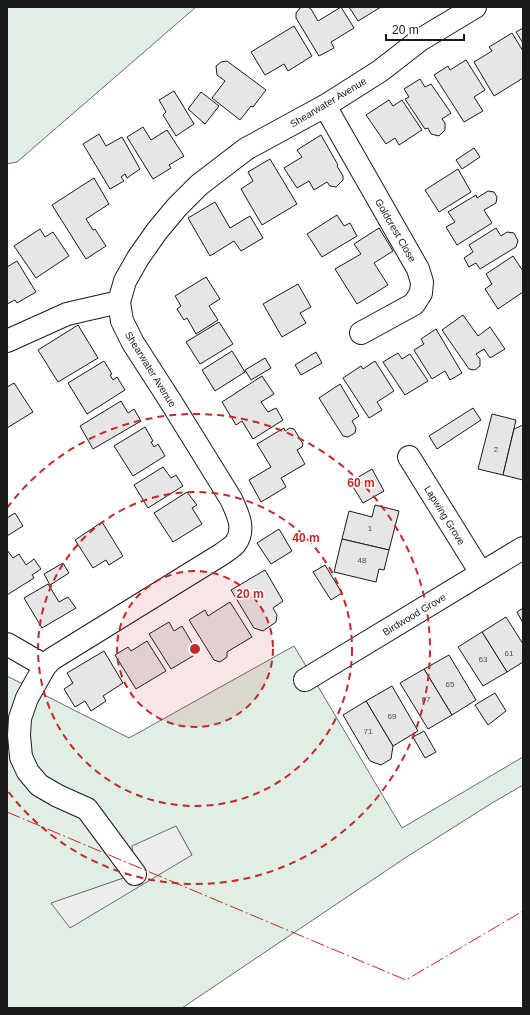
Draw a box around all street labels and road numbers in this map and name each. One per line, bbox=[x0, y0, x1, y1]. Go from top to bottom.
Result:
street label: Shearwater Avenue bbox=[288, 75, 369, 130]
street label: Goldcrest Close bbox=[373, 197, 418, 264]
street label: Shearwater Avenue bbox=[123, 329, 179, 409]
street label: Lapwing Grove bbox=[422, 484, 467, 547]
street label: Birdwood Grove bbox=[381, 591, 448, 638]

